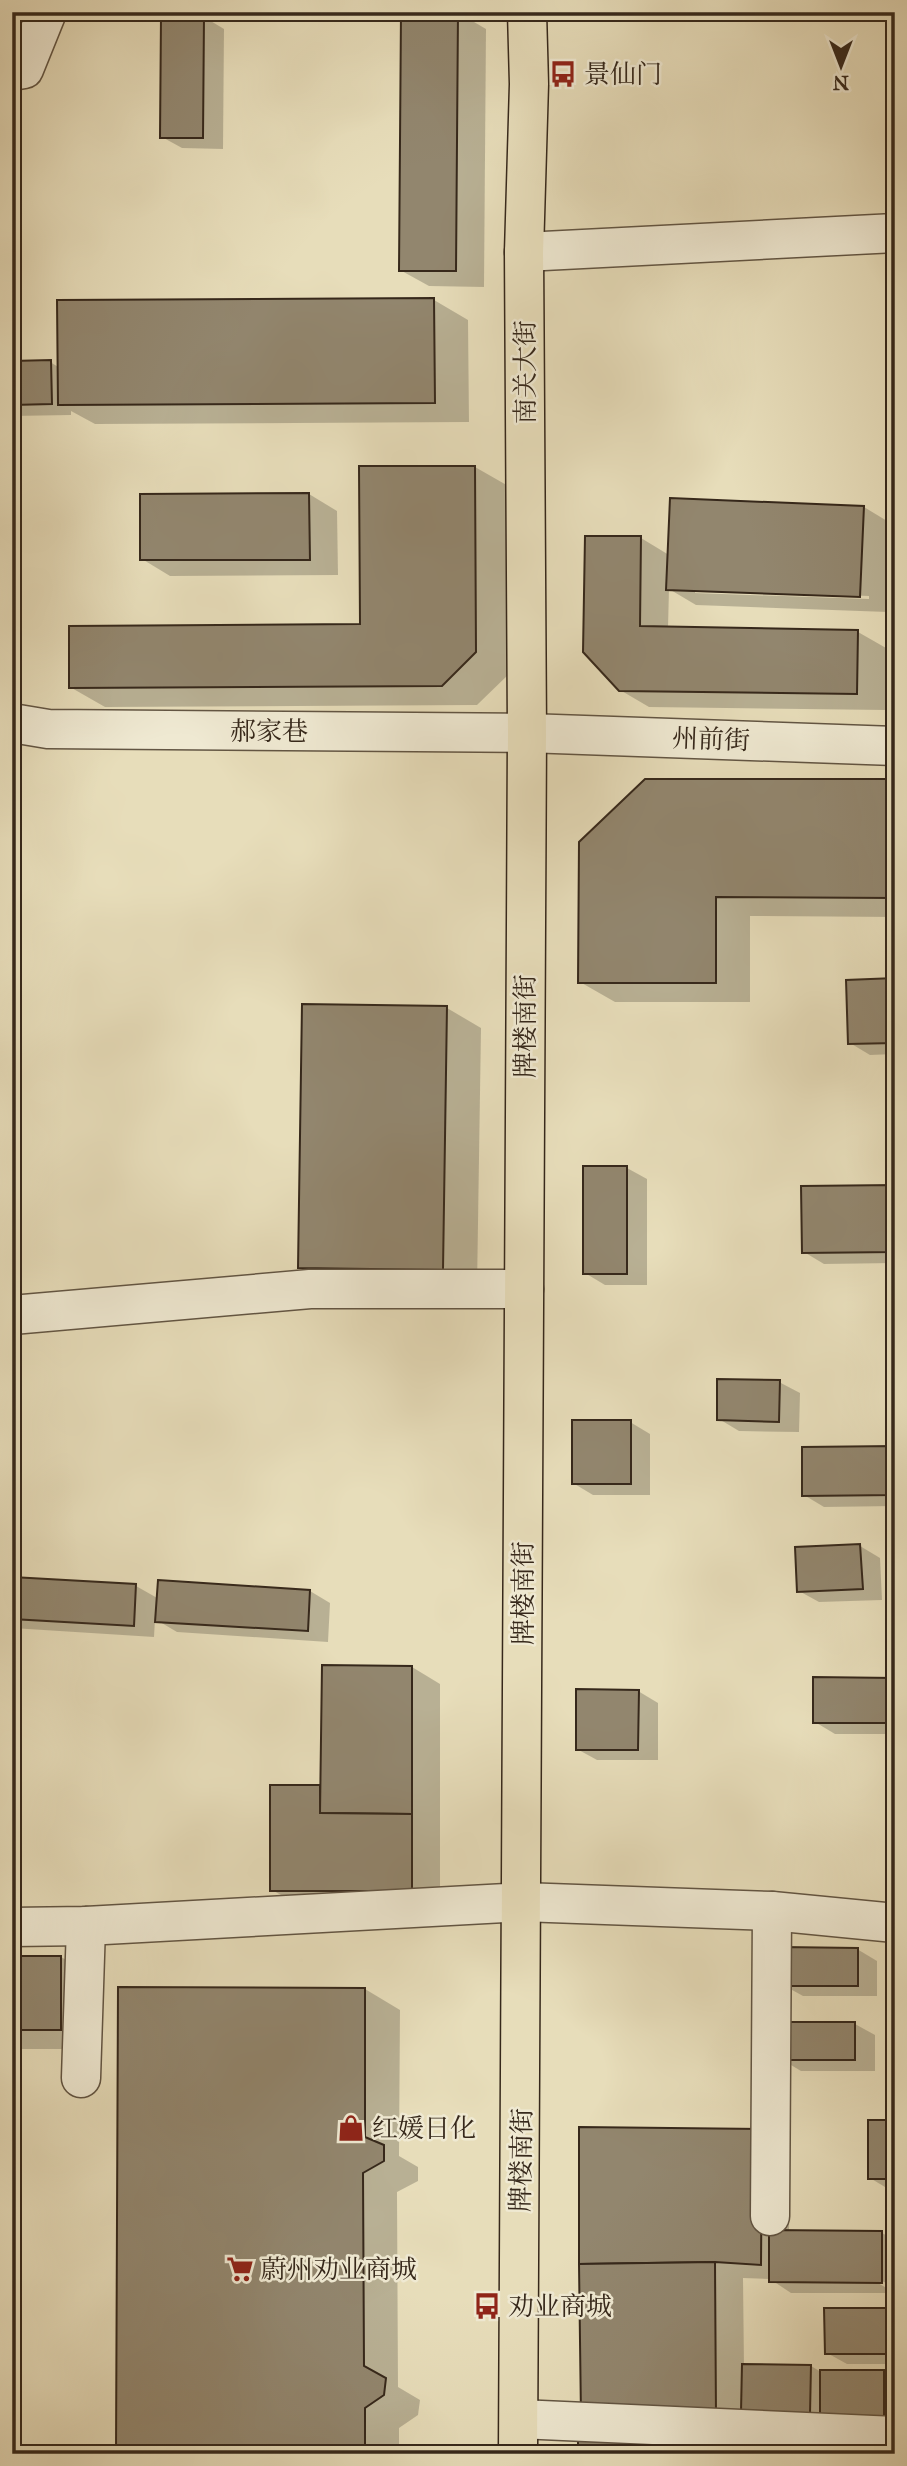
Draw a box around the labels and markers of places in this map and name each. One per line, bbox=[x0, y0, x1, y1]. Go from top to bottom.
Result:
place label: 景仙门 bbox=[584, 58, 662, 90]
bus stop icon: 景仙门 bbox=[548, 59, 578, 89]
place label: 红媛日化 bbox=[372, 2112, 476, 2144]
shop icon: 红媛日化 bbox=[336, 2113, 366, 2143]
place label: 蔚州劝业商城 bbox=[261, 2253, 417, 2285]
supermarket icon: 蔚州劝业商城 bbox=[225, 2254, 255, 2284]
place label: 劝业商城 bbox=[508, 2290, 612, 2322]
bus stop icon: 劝业商城 bbox=[472, 2291, 502, 2321]

